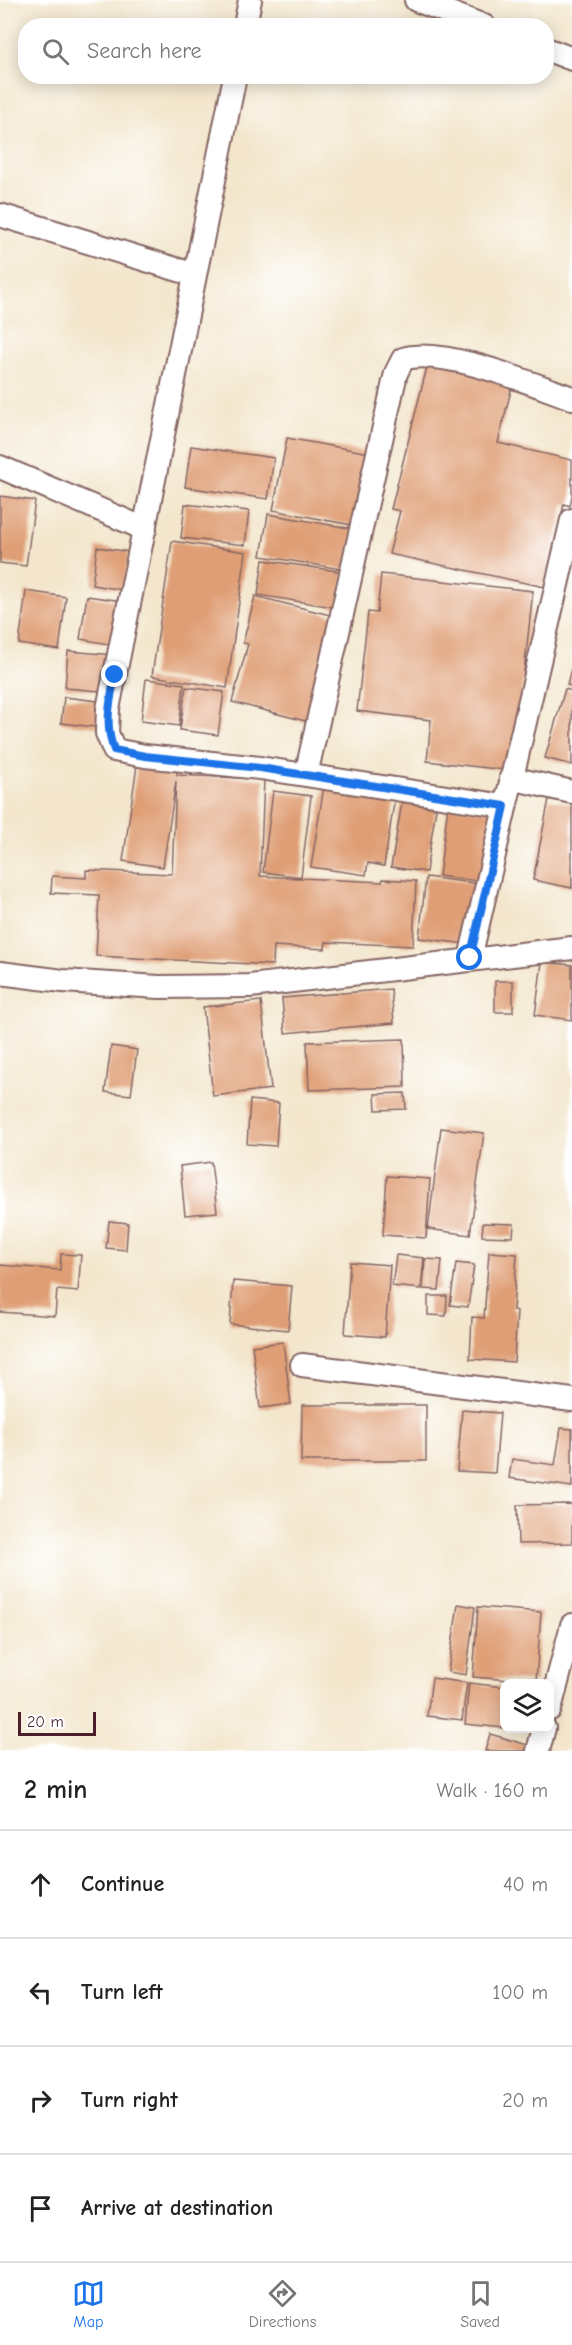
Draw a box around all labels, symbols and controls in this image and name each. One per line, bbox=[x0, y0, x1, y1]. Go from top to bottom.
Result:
search box bbox=[18, 18, 554, 84]
icon: search bbox=[39, 35, 72, 68]
text: Search here bbox=[87, 38, 202, 64]
route end bbox=[101, 661, 127, 687]
route start bbox=[456, 944, 482, 970]
map controls bbox=[500, 1679, 554, 1733]
button: layers bbox=[500, 1679, 554, 1733]
scale bar bbox=[18, 1709, 96, 1736]
text: 20 m bbox=[27, 1713, 64, 1731]
text: 2 min bbox=[24, 1775, 87, 1805]
text: Walk · 160 m bbox=[437, 1779, 548, 1802]
icon: ahead bbox=[24, 1868, 57, 1901]
text: Continue bbox=[81, 1871, 164, 1897]
text: 40 m bbox=[503, 1873, 548, 1896]
icon: left bbox=[24, 1976, 57, 2009]
text: Turn left bbox=[81, 1979, 163, 2005]
text: 100 m bbox=[493, 1981, 548, 2004]
icon: right bbox=[24, 2084, 57, 2117]
text: Turn right bbox=[81, 2087, 178, 2113]
text: 20 m bbox=[502, 2089, 548, 2112]
icon: arrive bbox=[24, 2192, 57, 2225]
text: Arrive at destination bbox=[81, 2195, 273, 2221]
tab: Map bbox=[72, 2277, 105, 2331]
tab: Directions bbox=[249, 2277, 316, 2331]
tab: Saved bbox=[460, 2277, 500, 2331]

